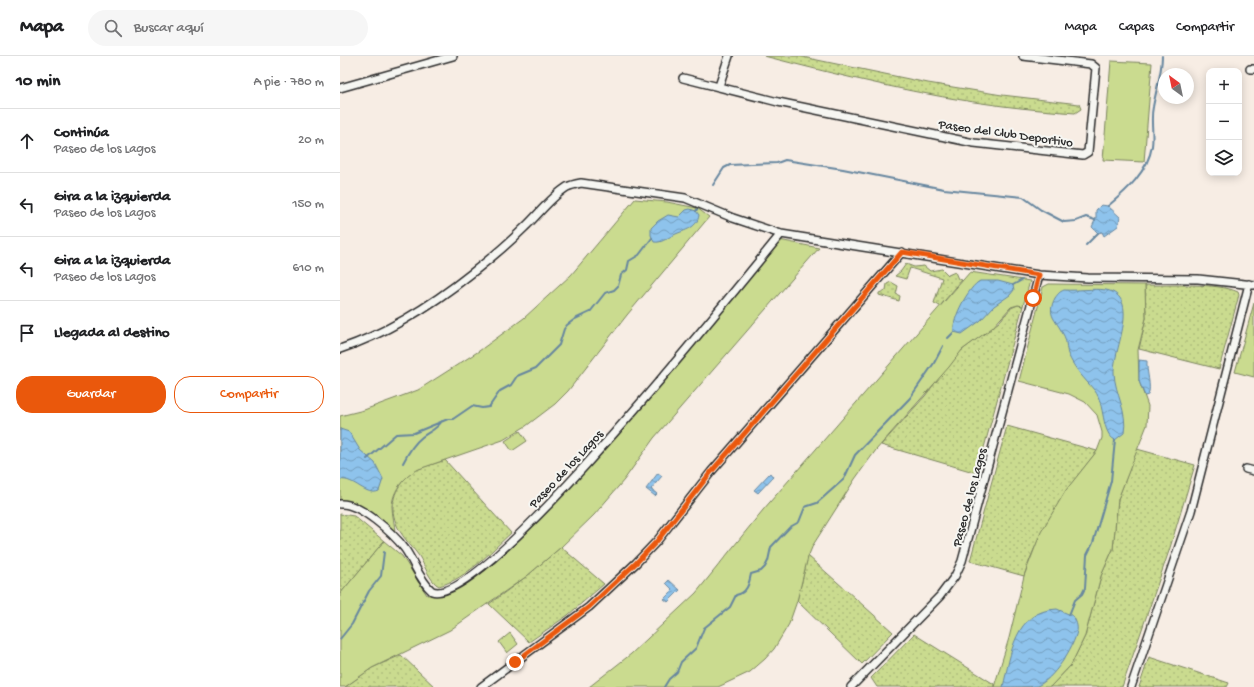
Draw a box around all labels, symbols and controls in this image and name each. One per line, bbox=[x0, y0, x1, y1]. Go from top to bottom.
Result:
search box bbox=[88, 10, 368, 46]
text: Mapa bbox=[20, 16, 64, 39]
icon: search bbox=[102, 17, 124, 39]
text: Buscar aquí bbox=[134, 19, 204, 37]
text: Mapa bbox=[1065, 19, 1097, 36]
text: Capas bbox=[1119, 19, 1154, 36]
text: Compartir bbox=[1176, 19, 1234, 36]
north arrow bbox=[1158, 68, 1194, 104]
map controls bbox=[1206, 68, 1242, 176]
button: + bbox=[1206, 68, 1242, 104]
text: 10 min bbox=[16, 72, 60, 92]
text: A pie · 780 m bbox=[254, 75, 324, 90]
button: − bbox=[1206, 104, 1242, 140]
street label: Paseo del Club Deportivo bbox=[937, 117, 1074, 151]
text: Continúa bbox=[54, 124, 109, 142]
icon: ahead bbox=[16, 130, 38, 152]
text: 20 m bbox=[298, 133, 324, 148]
button: layers bbox=[1206, 140, 1242, 176]
text: Paseo de los Lagos bbox=[54, 142, 156, 157]
text: Gira a la izquierda bbox=[54, 188, 170, 206]
icon: left bbox=[16, 194, 38, 216]
text: 150 m bbox=[292, 197, 324, 212]
text: Paseo de los Lagos bbox=[54, 206, 156, 221]
text: Gira a la izquierda bbox=[54, 252, 170, 270]
icon: left bbox=[16, 258, 38, 280]
text: 610 m bbox=[292, 261, 324, 276]
text: Paseo de los Lagos bbox=[54, 270, 156, 285]
route start bbox=[1024, 289, 1042, 307]
icon: arrive bbox=[16, 322, 38, 344]
text: Llegada al destino bbox=[54, 324, 170, 342]
button: Guardar bbox=[16, 376, 166, 413]
button: Compartir bbox=[174, 376, 324, 413]
street label: Paseo de los Lagos bbox=[526, 427, 608, 513]
street label: Paseo de los Lagos bbox=[950, 446, 991, 550]
route end bbox=[506, 653, 524, 671]

